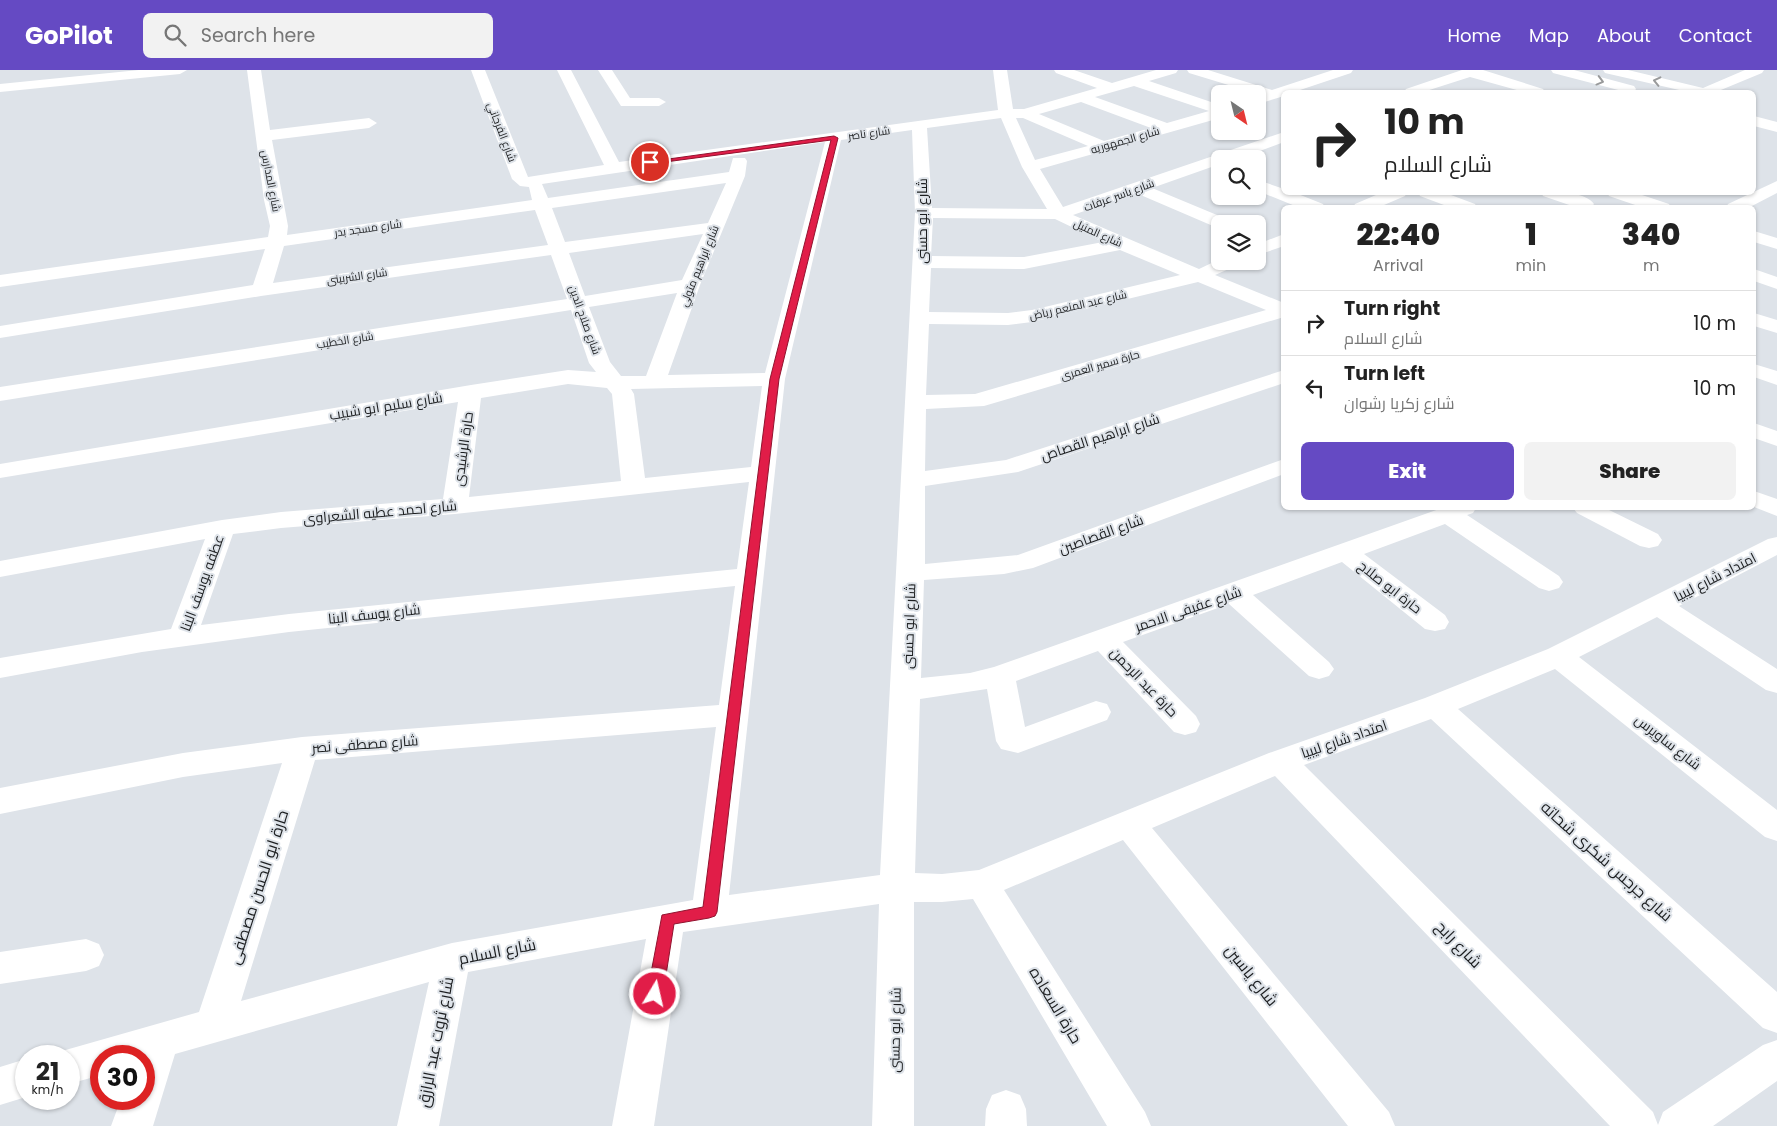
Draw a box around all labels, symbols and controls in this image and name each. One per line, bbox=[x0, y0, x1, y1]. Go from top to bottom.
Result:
search box bbox=[143, 13, 493, 58]
text: GoPilot bbox=[25, 19, 113, 52]
icon: search bbox=[161, 21, 189, 49]
text: Search here bbox=[201, 22, 315, 49]
text: Home bbox=[1447, 23, 1501, 48]
text: Map bbox=[1529, 23, 1569, 48]
text: About bbox=[1597, 23, 1651, 48]
text: Contact bbox=[1679, 23, 1752, 48]
one-way arrow bbox=[1595, 76, 1604, 86]
one-way arrow bbox=[1653, 76, 1662, 87]
north arrow bbox=[1211, 85, 1266, 140]
map controls bbox=[1211, 85, 1266, 270]
text: 10 m bbox=[1384, 97, 1464, 146]
street label: شارع الفرجاني bbox=[482, 100, 521, 164]
icon: right bbox=[1301, 110, 1366, 175]
street label: شارع ناصر bbox=[846, 122, 891, 144]
street label: شارع الجمهوريه bbox=[1089, 123, 1161, 157]
pin bbox=[629, 141, 671, 183]
icon: arrive bbox=[636, 148, 664, 176]
street label: شارع المدارس bbox=[257, 149, 285, 213]
text: شارع السلام bbox=[1384, 149, 1492, 180]
button: search bbox=[1211, 150, 1266, 205]
street label: شارع ياسر عرفات bbox=[1081, 175, 1157, 215]
street label: شارع ابو حسنى bbox=[912, 178, 932, 264]
text: 22:40 bbox=[1356, 213, 1440, 256]
text: 1 bbox=[1525, 213, 1537, 256]
text: 340 bbox=[1622, 213, 1681, 256]
street label: شارع مسجد بدر bbox=[332, 215, 403, 241]
street label: شارع المنيل bbox=[1071, 215, 1125, 251]
button: layers bbox=[1211, 215, 1266, 270]
street label: شارع ابراهيم متولي bbox=[675, 223, 724, 309]
text: Arrival bbox=[1373, 254, 1424, 277]
text: min bbox=[1516, 254, 1546, 277]
text: m bbox=[1643, 254, 1659, 277]
street label: شارع الشربينى bbox=[326, 264, 388, 288]
street label: شارع صلاح الدين bbox=[565, 283, 605, 357]
street label: شارع عبد المنعم رياض bbox=[1028, 286, 1128, 324]
text: Turn right bbox=[1344, 295, 1440, 322]
icon: right bbox=[1301, 309, 1329, 337]
text: 10 m bbox=[1693, 310, 1736, 337]
text: شارع السلام bbox=[1344, 327, 1422, 350]
street label: شارع الخطيب bbox=[315, 328, 375, 352]
street label: حارة سمير العمرى bbox=[1059, 346, 1141, 384]
text: Turn left bbox=[1344, 360, 1425, 387]
icon: left bbox=[1301, 374, 1329, 402]
text: 10 m bbox=[1693, 375, 1736, 402]
street label: شارع سليم ابو شبيب bbox=[328, 387, 444, 425]
text: شارع زكريا رشوان bbox=[1344, 392, 1454, 415]
street label: شارع ابراهيم القصاص bbox=[1038, 408, 1162, 466]
street label: حارة الرشيدى bbox=[448, 410, 478, 488]
button: Exit bbox=[1301, 442, 1514, 500]
button: Share bbox=[1524, 442, 1736, 500]
street label: شارع احمد عطيه الشعراوى bbox=[302, 495, 458, 529]
street label: شارع القصاصين bbox=[1056, 509, 1146, 559]
street label: عطفه يوسف البنا bbox=[175, 532, 229, 634]
street label: امتداد شارع ليبيا bbox=[1670, 548, 1760, 606]
street label: حارة ابو صلاح bbox=[1354, 556, 1426, 618]
street label: شارع عفيفى الاحمر bbox=[1131, 581, 1244, 637]
street label: شارع ابو حسنى bbox=[898, 583, 920, 669]
street label: شارع يوسف البنا bbox=[327, 599, 421, 629]
street label: حارة عبد الرحمن bbox=[1106, 643, 1182, 721]
street label: شارع ساويرس bbox=[1631, 710, 1705, 774]
street label: امتداد شارع ليبيا bbox=[1298, 715, 1390, 763]
street label: شارع مصطفى نصر bbox=[310, 730, 419, 758]
street label: شارع جرجس شكرى شحاته bbox=[1536, 796, 1678, 927]
street label: حارة ابو الحسن مصطفى bbox=[223, 807, 294, 967]
street label: شارع رابح bbox=[1430, 915, 1487, 973]
street label: شارع السلام bbox=[456, 933, 538, 970]
street label: شارع ياسين bbox=[1220, 940, 1284, 1011]
street label: حارة السعاده bbox=[1024, 963, 1088, 1048]
position arrow bbox=[628, 967, 680, 1019]
street label: شارع ثروت عبد الرازق bbox=[412, 975, 459, 1109]
street label: شارع ابو حسنى bbox=[884, 987, 906, 1073]
speed limit sign: 30 bbox=[90, 1045, 155, 1110]
text: 21 bbox=[36, 1054, 59, 1089]
text: km/h bbox=[32, 1081, 63, 1098]

